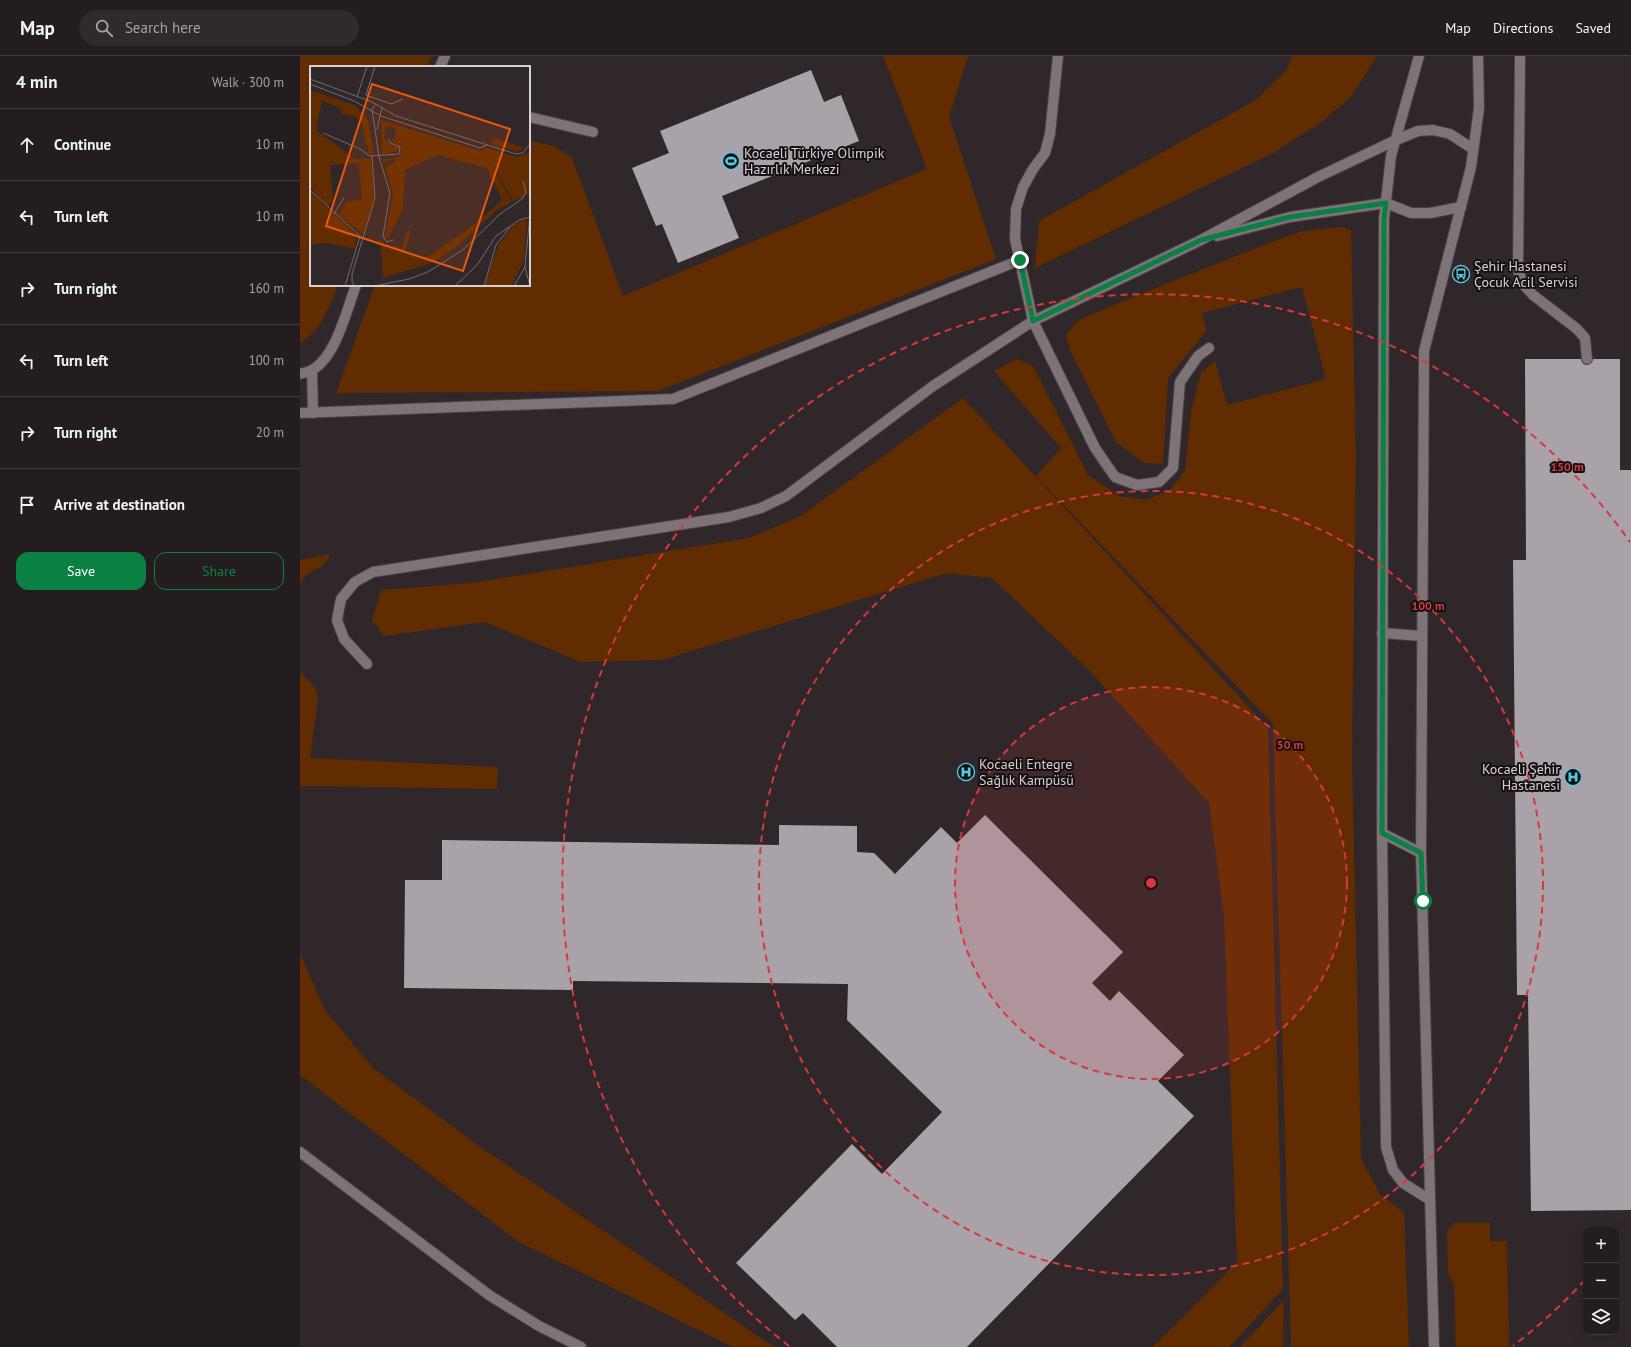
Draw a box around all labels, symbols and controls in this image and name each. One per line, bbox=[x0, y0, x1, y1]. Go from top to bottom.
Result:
search box bbox=[79, 10, 359, 46]
text: Map bbox=[20, 16, 55, 40]
icon: search bbox=[93, 17, 115, 39]
text: Search here bbox=[125, 18, 201, 37]
text: Map bbox=[1445, 19, 1471, 37]
text: Directions bbox=[1493, 19, 1553, 37]
text: Saved bbox=[1575, 19, 1611, 37]
inset map bbox=[310, 66, 530, 286]
text: 4 min bbox=[16, 71, 57, 93]
text: Walk · 300 m bbox=[212, 74, 284, 91]
icon: ahead bbox=[16, 134, 38, 156]
text: Continue bbox=[54, 135, 111, 154]
text: 10 m bbox=[256, 136, 284, 153]
place label: Kocaeli Türkiye Olimpik Hazırlık Merkezi bbox=[744, 144, 885, 178]
sports icon: Kocaeli Türkiye Olimpik Hazırlık Merkezi bbox=[721, 151, 741, 171]
icon: left bbox=[16, 206, 38, 228]
text: Turn left bbox=[54, 207, 108, 226]
text: 10 m bbox=[256, 208, 284, 225]
route end bbox=[1011, 251, 1029, 269]
place label: Şehir Hastanesi Çocuk Acil Servisi bbox=[1474, 257, 1578, 291]
bus stop icon: Şehir Hastanesi Çocuk Acil Servisi bbox=[1451, 264, 1471, 284]
icon: right bbox=[16, 278, 38, 300]
text: Turn right bbox=[54, 279, 117, 298]
text: 160 m bbox=[249, 280, 284, 297]
icon: left bbox=[16, 350, 38, 372]
text: Turn left bbox=[54, 351, 108, 370]
text: 100 m bbox=[249, 352, 284, 369]
icon: right bbox=[16, 422, 38, 444]
text: Turn right bbox=[54, 423, 117, 442]
text: 20 m bbox=[256, 424, 284, 441]
text: 150 m bbox=[1550, 459, 1584, 474]
icon: arrive bbox=[16, 494, 38, 516]
text: Arrive at destination bbox=[54, 495, 185, 514]
button: Save bbox=[16, 552, 146, 590]
button: Share bbox=[154, 552, 284, 590]
text: 100 m bbox=[1411, 598, 1445, 613]
text: 50 m bbox=[1277, 737, 1303, 752]
place label: Kocaeli Entegre Sağlık Kampüsü bbox=[979, 755, 1074, 789]
place label: Kocaeli Şehir Hastanesi bbox=[1482, 760, 1560, 794]
hospital icon: Kocaeli Entegre Sağlık Kampüsü bbox=[956, 762, 976, 782]
hospital icon: Kocaeli Şehir Hastanesi bbox=[1563, 767, 1583, 787]
centre of rings bbox=[1144, 876, 1158, 890]
route start bbox=[1414, 892, 1432, 910]
map controls bbox=[1583, 1227, 1619, 1335]
button: + bbox=[1583, 1227, 1619, 1263]
button: − bbox=[1583, 1263, 1619, 1299]
button: layers bbox=[1583, 1299, 1619, 1335]

